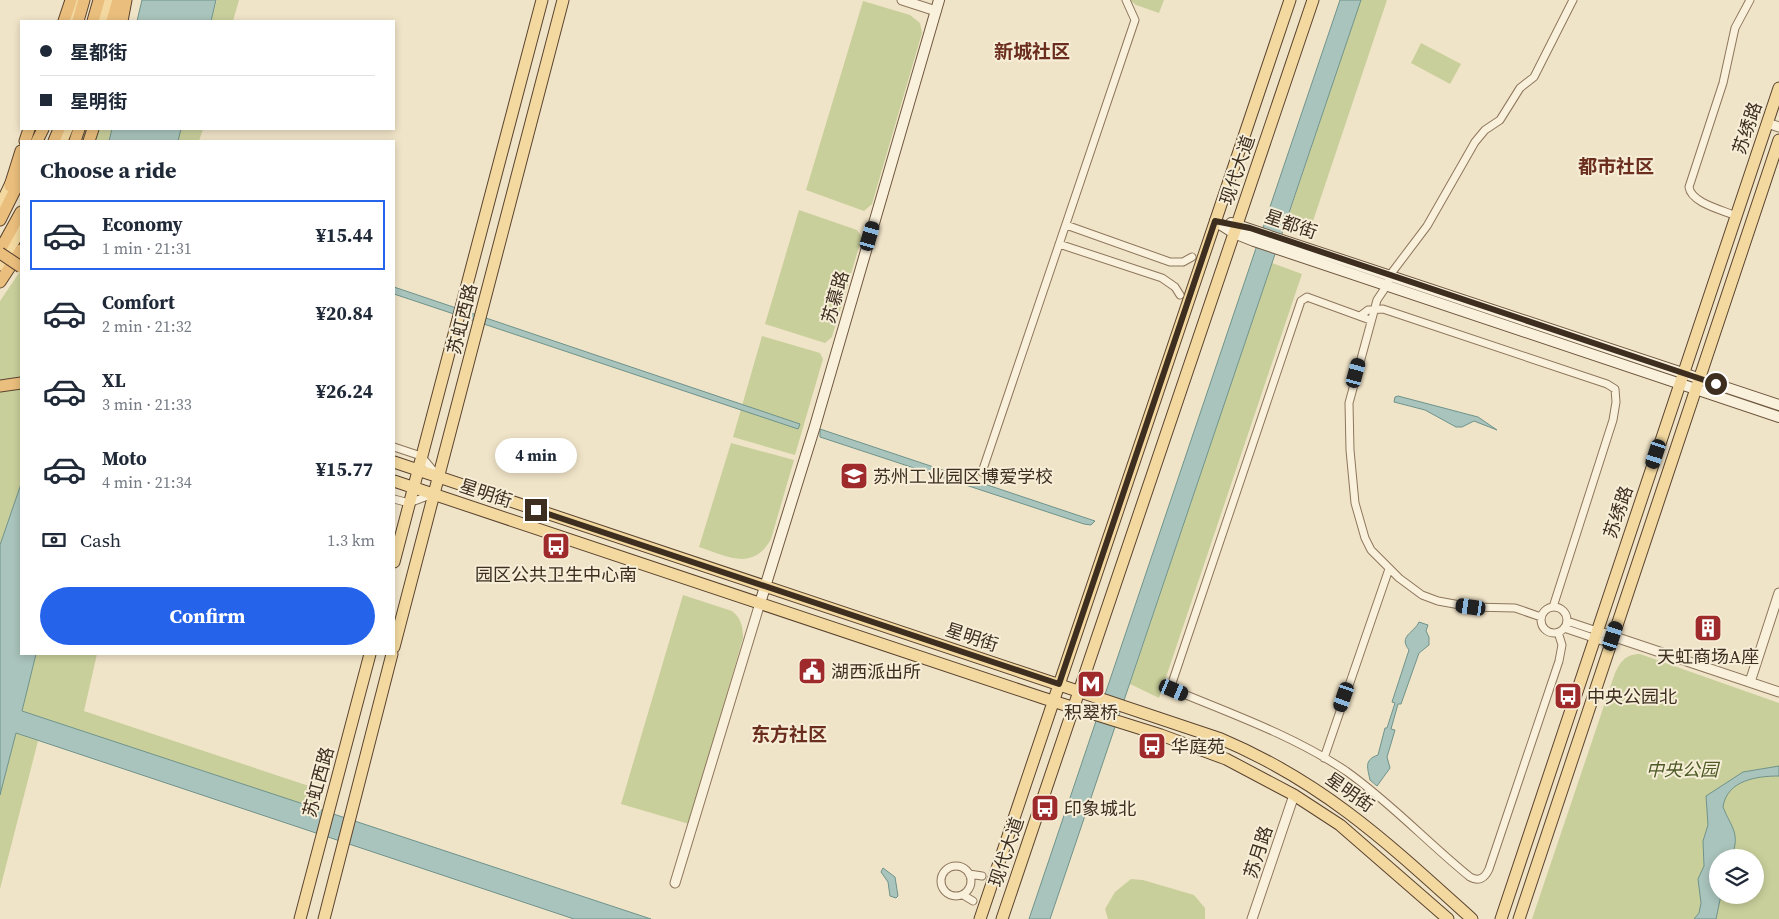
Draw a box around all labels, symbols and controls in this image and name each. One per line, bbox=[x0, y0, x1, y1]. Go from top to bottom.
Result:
district label: 新城社区 bbox=[994, 38, 1070, 64]
text: 星都街 bbox=[70, 39, 127, 65]
text: 星明街 bbox=[70, 88, 127, 114]
street label: 苏绣路 bbox=[1726, 98, 1768, 158]
street label: 现代大道 bbox=[1213, 132, 1261, 208]
district label: 都市社区 bbox=[1578, 153, 1654, 179]
text: Choose a ride bbox=[40, 155, 177, 185]
street label: 星都街 bbox=[1261, 203, 1321, 245]
text: Economy bbox=[102, 211, 183, 237]
icon: car bbox=[42, 213, 87, 258]
car bbox=[858, 220, 881, 252]
text: ¥15.44 bbox=[316, 222, 373, 248]
text: 1 min · 21:31 bbox=[102, 237, 192, 259]
street label: 苏慕路 bbox=[816, 268, 854, 326]
street label: 苏虹西路 bbox=[441, 281, 483, 357]
text: Comfort bbox=[102, 289, 175, 315]
icon: car bbox=[42, 291, 87, 336]
text: ¥20.84 bbox=[316, 300, 373, 326]
text: 2 min · 21:32 bbox=[102, 315, 192, 337]
car bbox=[1344, 357, 1367, 389]
text: XL bbox=[102, 367, 125, 393]
icon: car bbox=[42, 369, 87, 414]
route start bbox=[1705, 373, 1727, 395]
text: ¥26.24 bbox=[316, 378, 373, 404]
text: 3 min · 21:33 bbox=[102, 393, 192, 415]
car bbox=[1644, 437, 1667, 471]
callout: 4 min bbox=[495, 438, 577, 472]
text: 4 min bbox=[515, 444, 557, 466]
text: Moto bbox=[102, 445, 147, 471]
icon: car bbox=[42, 447, 87, 492]
text: ¥15.77 bbox=[316, 456, 373, 482]
school or university icon: 苏州工业园区博爱学校 bbox=[839, 461, 869, 491]
place label: 苏州工业园区博爱学校 bbox=[873, 464, 1053, 489]
text: 4 min · 21:34 bbox=[102, 471, 192, 493]
street label: 星明街 bbox=[456, 473, 516, 513]
street label: 苏绣路 bbox=[1597, 482, 1639, 542]
route end bbox=[525, 499, 547, 521]
icon: cash bbox=[40, 526, 68, 554]
text: Cash bbox=[80, 527, 121, 553]
text: 1.3 km bbox=[327, 529, 375, 551]
bus stop icon: 园区公共卫生中心南 bbox=[541, 531, 571, 561]
place label: 园区公共卫生中心南 bbox=[475, 562, 637, 587]
button: Confirm bbox=[40, 587, 375, 645]
car bbox=[1455, 597, 1486, 617]
building icon: 天虹商场A座 bbox=[1693, 613, 1723, 643]
street label: 星明街 bbox=[942, 617, 1002, 657]
car bbox=[1601, 619, 1624, 653]
place label: 天虹商场A座 bbox=[1657, 644, 1759, 669]
public building icon: 湖西派出所 bbox=[797, 656, 827, 686]
place label: 湖西派出所 bbox=[831, 659, 921, 684]
metro station icon: 积翠桥 bbox=[1076, 669, 1106, 699]
car bbox=[1157, 677, 1190, 703]
car bbox=[1332, 680, 1355, 714]
bus stop icon: 中央公园北 bbox=[1553, 681, 1583, 711]
place label: 中央公园北 bbox=[1587, 684, 1677, 709]
place label: 积翠桥 bbox=[1064, 700, 1118, 725]
district label: 东方社区 bbox=[751, 721, 827, 747]
bus stop icon: 华庭苑 bbox=[1137, 731, 1167, 761]
place label: 华庭苑 bbox=[1171, 734, 1225, 759]
street label: 苏虹西路 bbox=[297, 744, 339, 820]
park label: 中央公园 bbox=[1646, 757, 1721, 782]
street label: 星明街 bbox=[1321, 766, 1379, 818]
bus stop icon: 印象城北 bbox=[1030, 793, 1060, 823]
place label: 印象城北 bbox=[1064, 796, 1136, 821]
street label: 现代大道 bbox=[982, 814, 1030, 890]
street label: 苏月路 bbox=[1238, 822, 1278, 882]
map controls bbox=[1709, 849, 1764, 904]
button: layers bbox=[1709, 849, 1764, 904]

